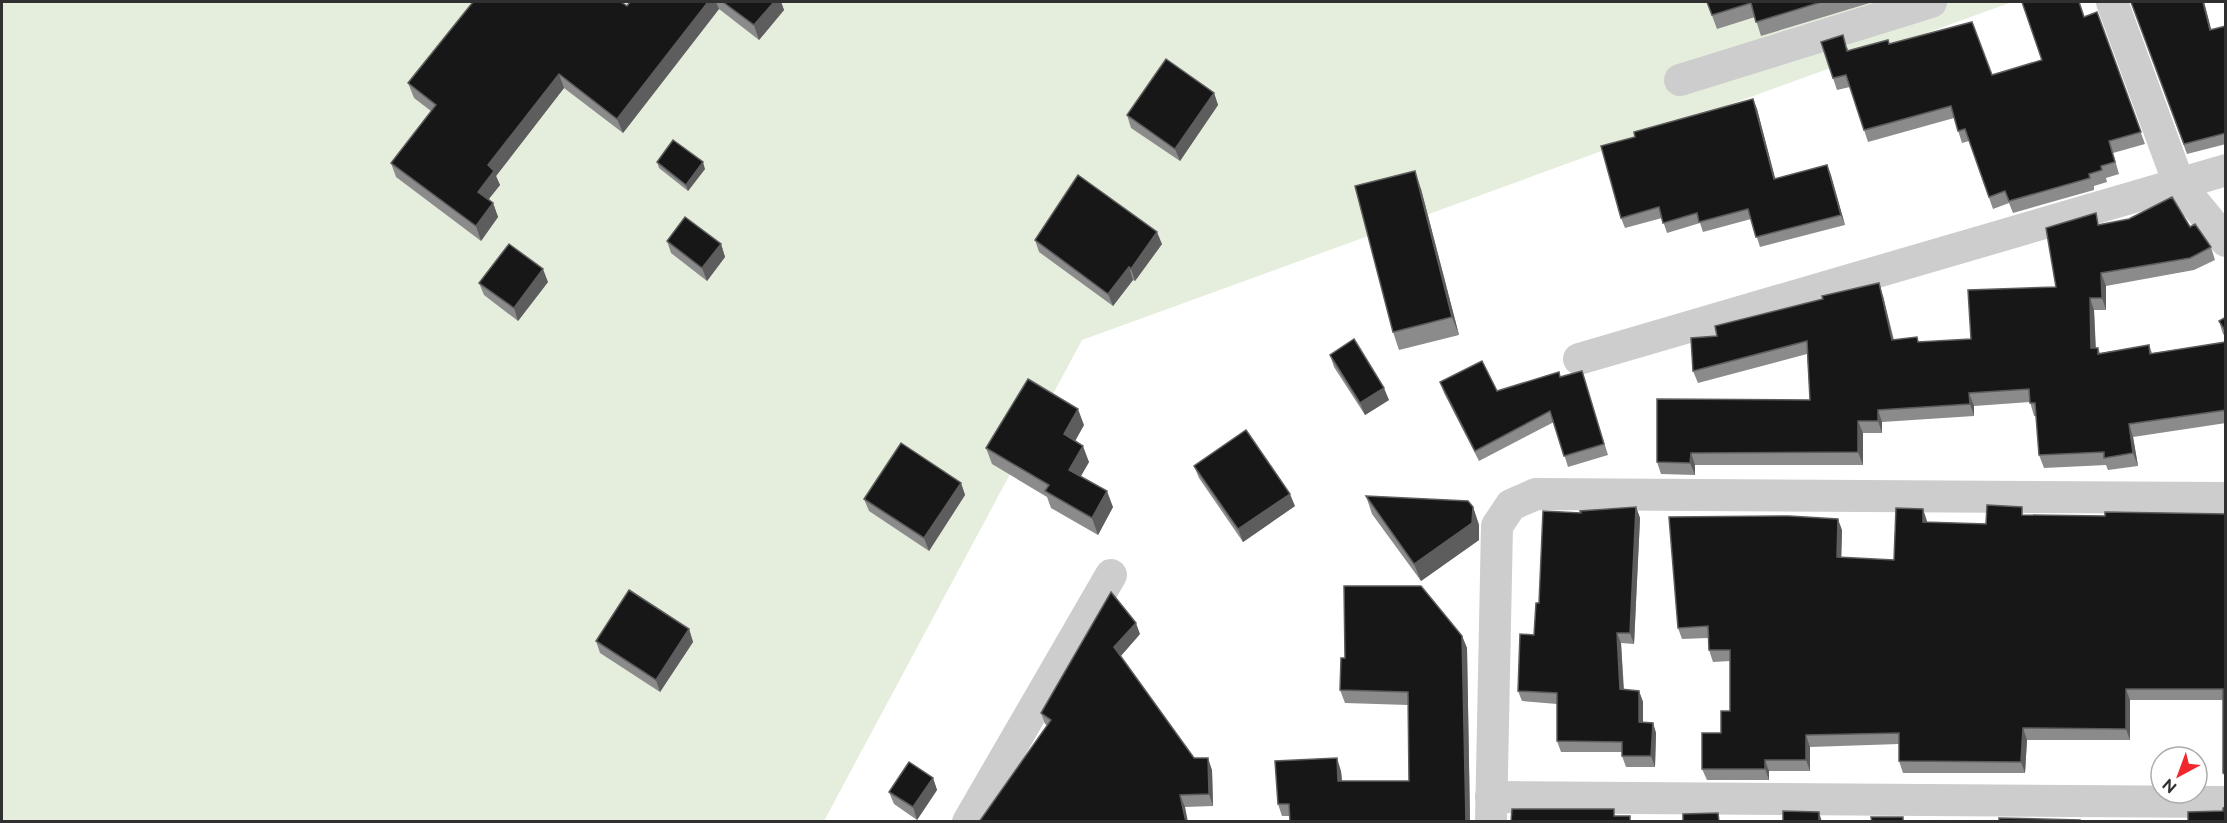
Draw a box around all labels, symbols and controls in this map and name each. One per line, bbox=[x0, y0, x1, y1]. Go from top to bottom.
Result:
north arrow bbox=[2149, 745, 2209, 805]
text: N bbox=[2159, 775, 2180, 797]

